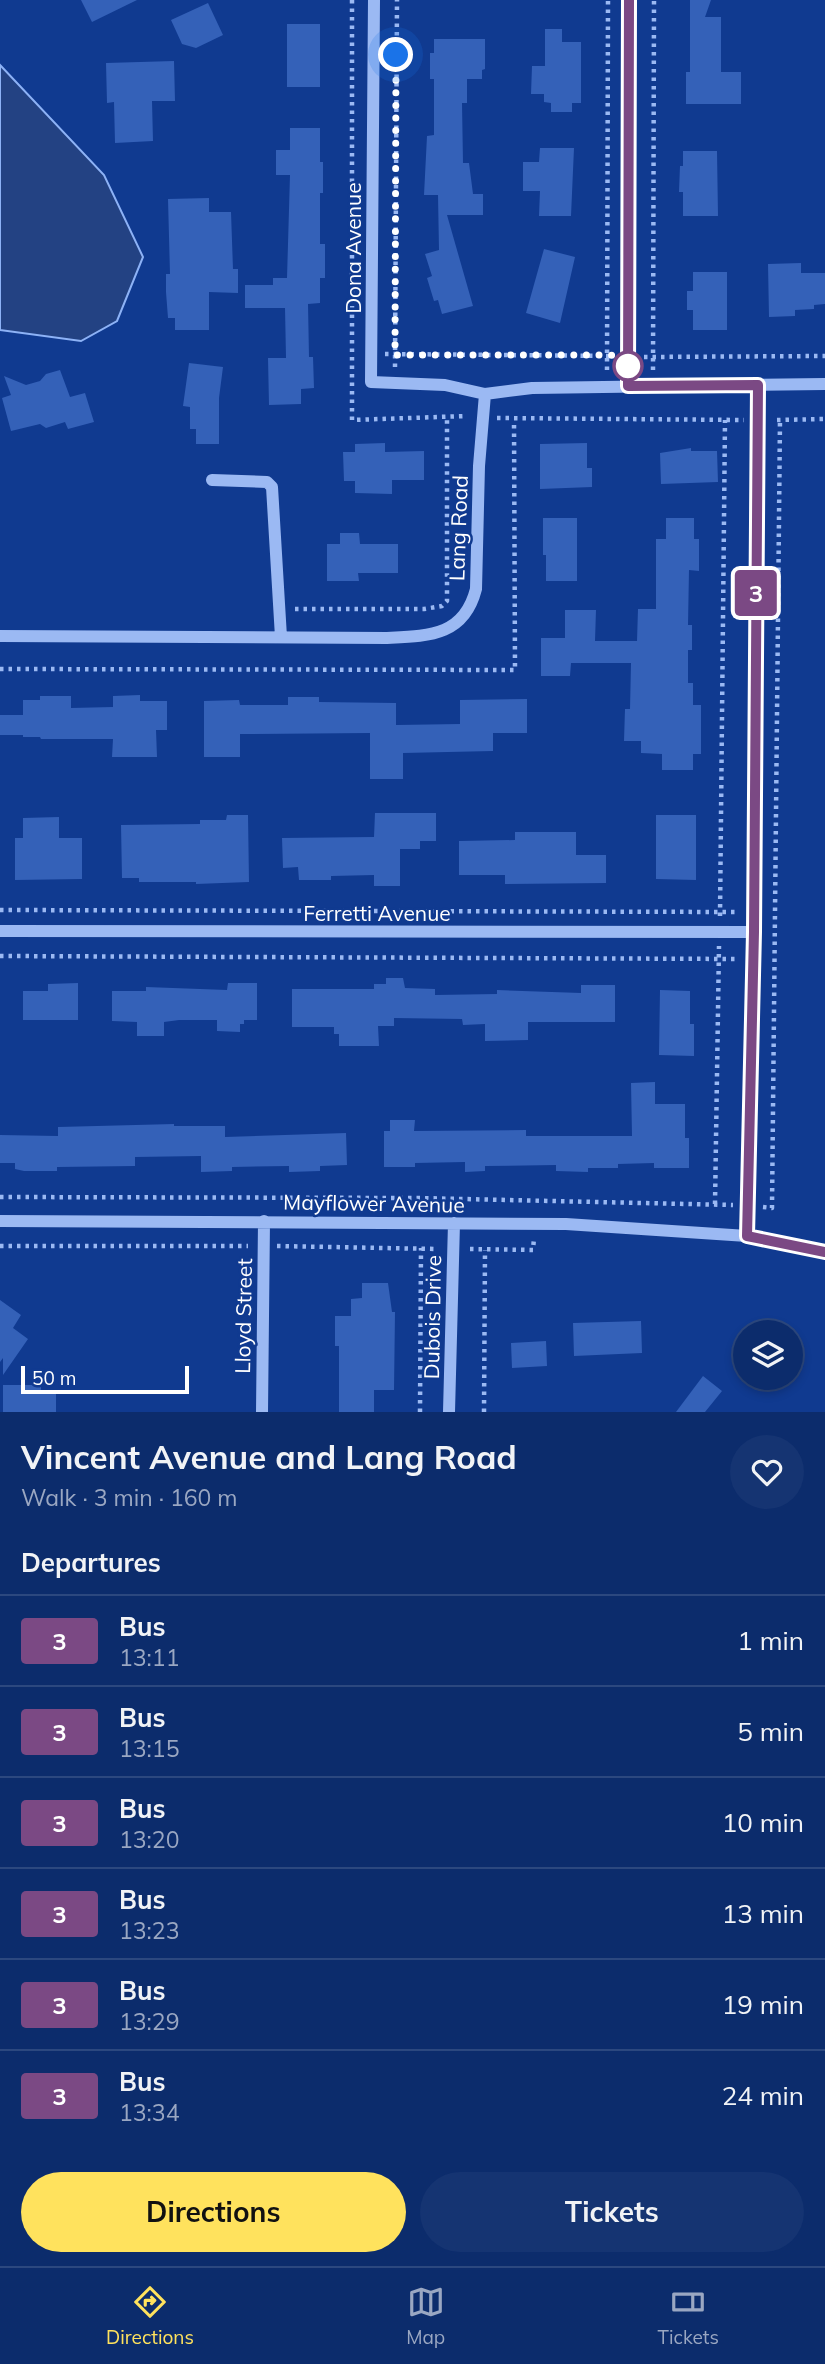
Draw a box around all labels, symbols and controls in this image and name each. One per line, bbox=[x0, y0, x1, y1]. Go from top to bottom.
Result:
your location bbox=[378, 37, 413, 72]
street label: Dona Avenue bbox=[340, 182, 366, 314]
unlabelled marker bbox=[613, 351, 643, 381]
street label: Lang Road bbox=[443, 475, 473, 581]
line badge: 3 bbox=[733, 570, 779, 616]
text: 3 bbox=[749, 578, 763, 608]
street label: Ferretti Avenue bbox=[303, 900, 451, 926]
street label: Mayflower Avenue bbox=[283, 1188, 465, 1218]
street label: Dubois Drive bbox=[418, 1255, 446, 1379]
street label: Lloyd Street bbox=[229, 1258, 257, 1374]
map controls bbox=[733, 1320, 803, 1390]
button: layers bbox=[733, 1320, 803, 1390]
scale bar bbox=[21, 1363, 189, 1395]
text: 50 m bbox=[32, 1366, 76, 1390]
button: heart bbox=[730, 1435, 804, 1509]
text: Vincent Avenue and Lang Road bbox=[21, 1436, 517, 1477]
text: Walk · 3 min · 160 m bbox=[21, 1483, 238, 1512]
text: Departures bbox=[21, 1546, 161, 1579]
text: Bus bbox=[119, 1610, 165, 1643]
text: 1 min bbox=[737, 1624, 804, 1657]
text: 3 bbox=[52, 1626, 67, 1656]
text: 13:11 bbox=[119, 1643, 179, 1672]
text: Bus bbox=[119, 1701, 165, 1734]
text: 5 min bbox=[737, 1715, 804, 1748]
text: 3 bbox=[52, 1717, 67, 1747]
text: 13:15 bbox=[119, 1734, 179, 1763]
text: Bus bbox=[119, 1792, 165, 1825]
text: 10 min bbox=[722, 1806, 804, 1839]
text: 3 bbox=[52, 1808, 67, 1838]
text: 13:20 bbox=[119, 1825, 179, 1854]
text: Bus bbox=[119, 1883, 165, 1916]
text: 13 min bbox=[722, 1897, 804, 1930]
text: 3 bbox=[52, 1899, 67, 1929]
text: 13:23 bbox=[119, 1916, 179, 1945]
text: Bus bbox=[119, 1974, 165, 2007]
text: 19 min bbox=[722, 1988, 804, 2021]
text: 3 bbox=[52, 1990, 67, 2020]
text: 13:29 bbox=[119, 2007, 179, 2036]
text: Bus bbox=[119, 2065, 165, 2098]
text: 24 min bbox=[722, 2079, 804, 2112]
text: 3 bbox=[52, 2081, 67, 2111]
text: 13:34 bbox=[119, 2098, 179, 2127]
button: Directions bbox=[21, 2172, 406, 2252]
button: Tickets bbox=[420, 2172, 804, 2252]
tab: Directions bbox=[106, 2283, 194, 2349]
tab: Map bbox=[406, 2283, 445, 2349]
tab: Tickets bbox=[658, 2283, 719, 2349]

